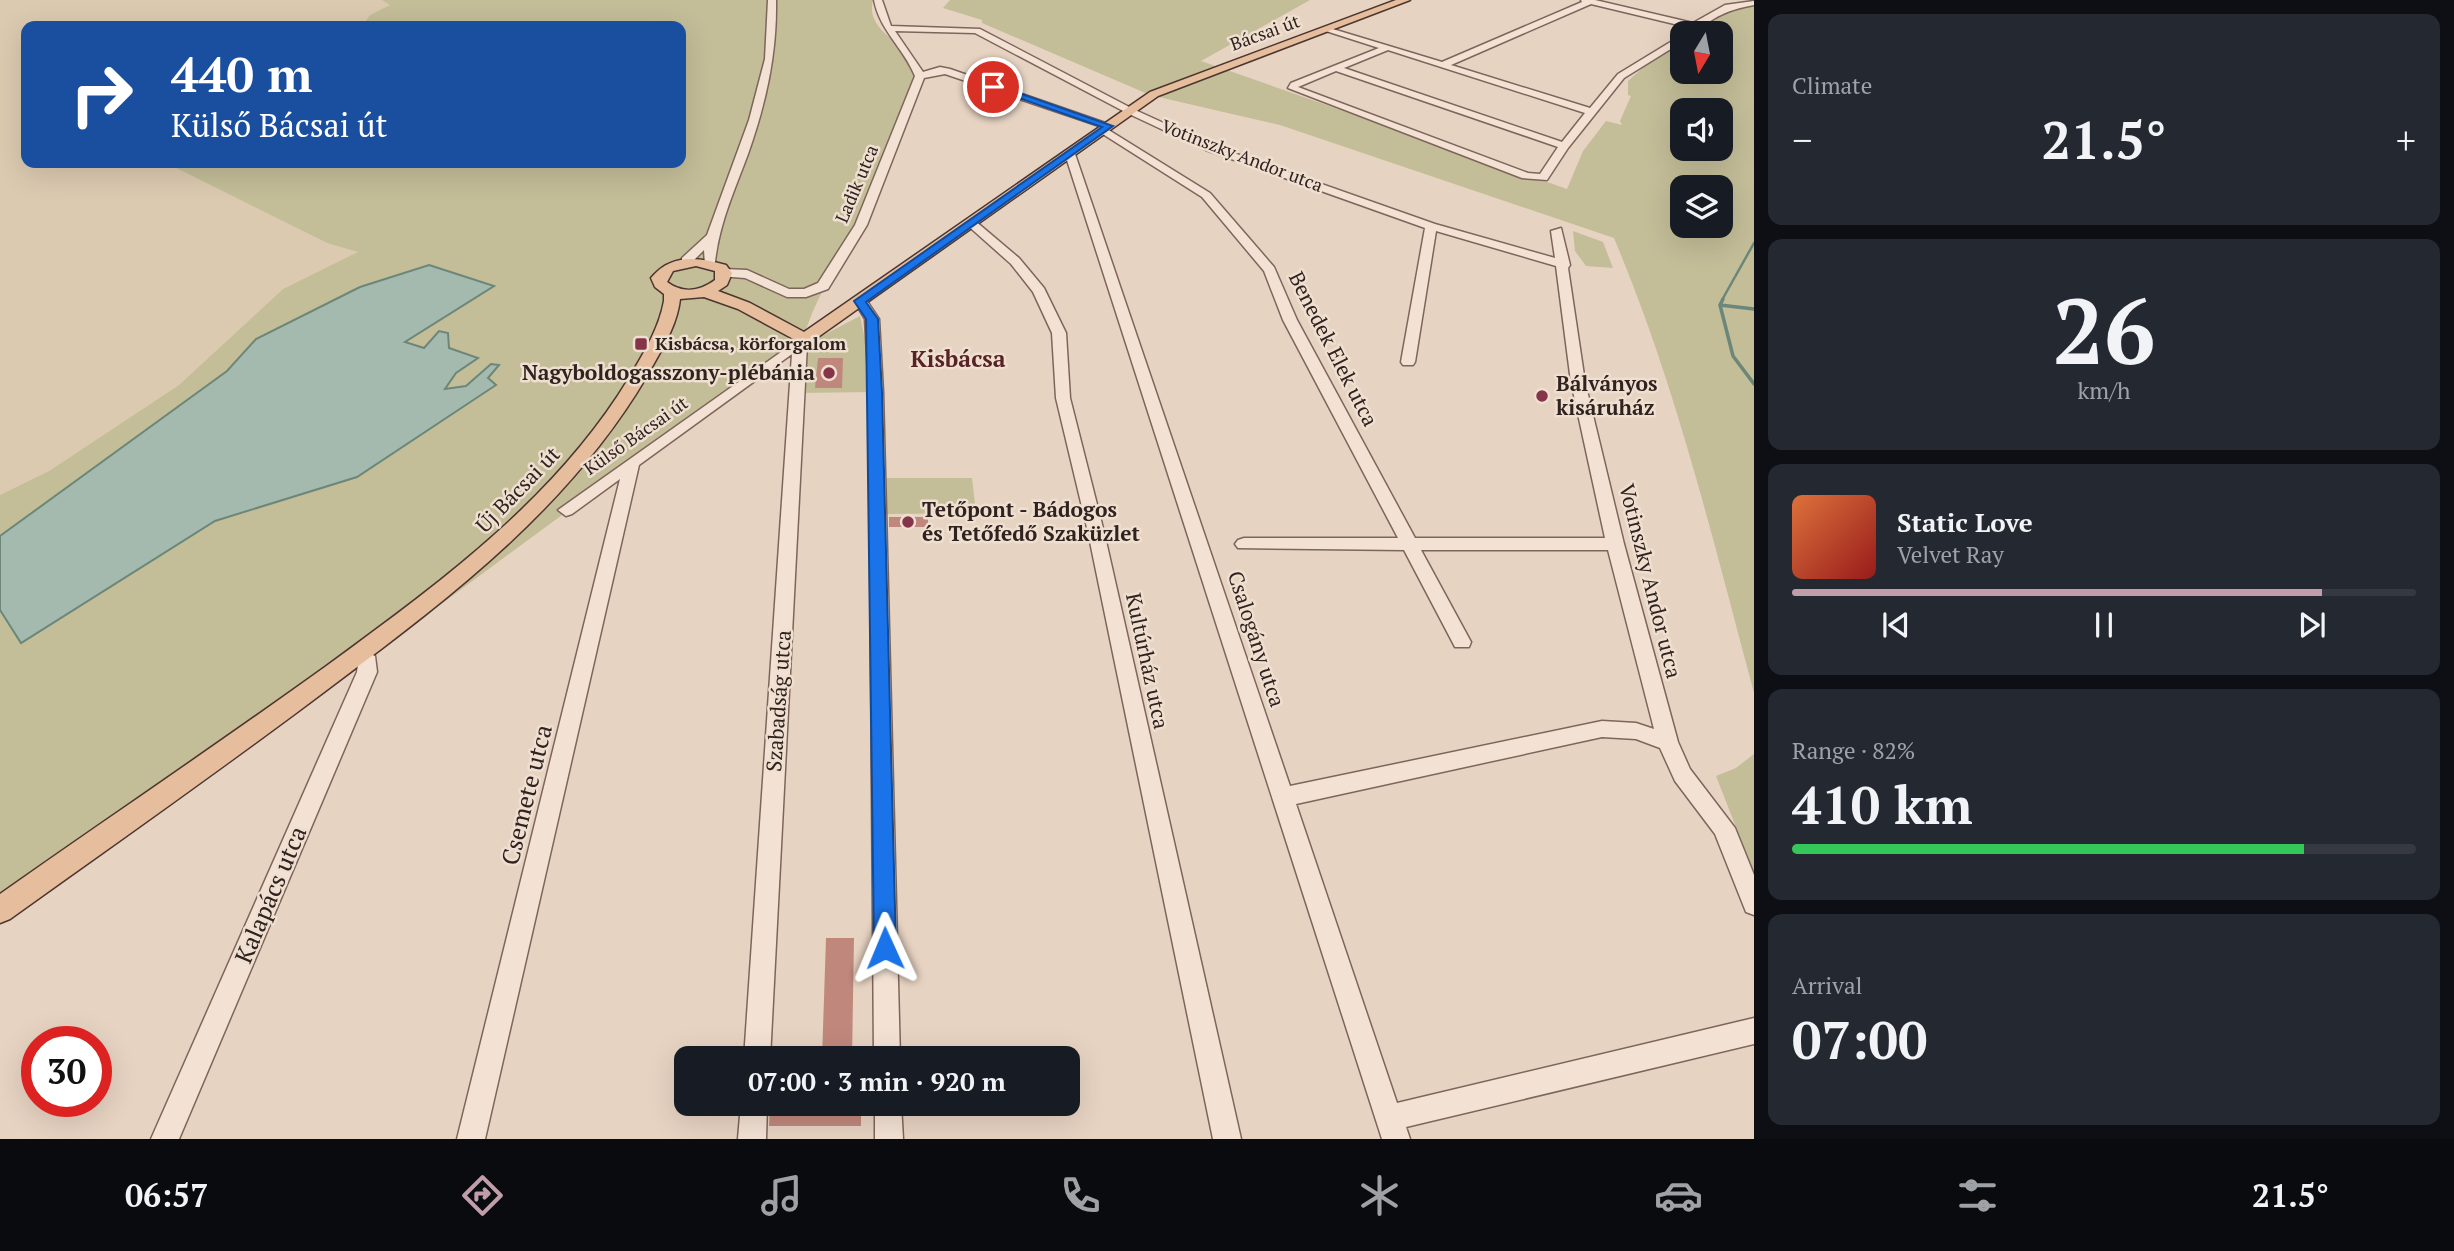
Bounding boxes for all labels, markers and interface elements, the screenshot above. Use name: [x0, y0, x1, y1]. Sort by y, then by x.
street label: Bácsai út: [1227, 8, 1303, 56]
north arrow: [1670, 21, 1732, 84]
map controls: [1670, 21, 1733, 238]
text: 440 m: [171, 41, 313, 106]
icon: right: [56, 49, 147, 140]
pin: [963, 57, 1023, 117]
icon: arrive: [974, 68, 1012, 106]
text: Climate: [1792, 70, 1872, 101]
button: sound: [1670, 98, 1733, 161]
text: Külső Bácsai út: [171, 104, 387, 146]
text: 21.5°: [2041, 105, 2167, 174]
street label: Votinszky Andor utca: [1158, 113, 1326, 197]
text: −: [1792, 115, 1812, 165]
text: +: [2396, 115, 2416, 165]
street label: Ladik utca: [829, 141, 883, 226]
button: layers: [1670, 175, 1733, 238]
street label: Benedek Elek utca: [1283, 266, 1385, 431]
text: 26: [2053, 269, 2155, 390]
place label: Kisbácsa, körforgalom: [655, 331, 847, 355]
marker: Kisbácsa, körforgalom: [633, 336, 649, 352]
district label: Kisbácsa: [910, 343, 1006, 374]
place label: Nagyboldogasszony-plébánia: [522, 358, 815, 386]
marker: Nagyboldogasszony-plébánia: [821, 365, 837, 381]
place label: Bálványos kisáruház: [1556, 369, 1658, 421]
text: km/h: [2077, 375, 2131, 406]
marker: Bálványos kisáruház: [1534, 388, 1550, 404]
street label: Külső Bácsai út: [579, 390, 692, 480]
street label: Új Bácsai út: [469, 440, 566, 538]
street label: Votinszky Andor utca: [1613, 481, 1689, 681]
place label: Tetőpont - Bádogos és Tetőfedő Szaküzlet: [922, 495, 1141, 547]
text: Static Love: [1897, 505, 2033, 539]
marker: Tetőpont - Bádogos és Tetőfedő Szaküzlet: [900, 514, 916, 530]
text: Velvet Ray: [1897, 539, 2004, 570]
street label: Csalogány utca: [1222, 567, 1292, 711]
street label: Kultúrház utca: [1120, 590, 1176, 732]
icon: previous: [1877, 606, 1915, 644]
icon: pause: [2085, 606, 2123, 644]
icon: next: [2293, 606, 2331, 644]
street label: Szabadság utca: [759, 629, 797, 773]
street label: Csemete utca: [493, 721, 559, 868]
text: Range · 82%: [1792, 735, 1915, 766]
text: 410 km: [1792, 770, 1973, 839]
street label: Kalapács utca: [227, 821, 313, 968]
position arrow: [848, 911, 922, 985]
text: Arrival: [1792, 970, 1863, 1001]
text: 07:00: [1792, 1005, 1927, 1074]
speed limit sign: 30: [21, 1026, 112, 1117]
text: 07:00 · 3 min · 920 m: [748, 1064, 1006, 1098]
icon: directions: [458, 1171, 507, 1220]
icon: music: [757, 1171, 806, 1220]
icon: phone: [1056, 1171, 1105, 1220]
icon: climate: [1355, 1171, 1404, 1220]
icon: car: [1654, 1171, 1703, 1220]
icon: filters: [1953, 1171, 2002, 1220]
text: 06:57: [125, 1174, 208, 1216]
text: 21.5°: [2252, 1174, 2329, 1216]

